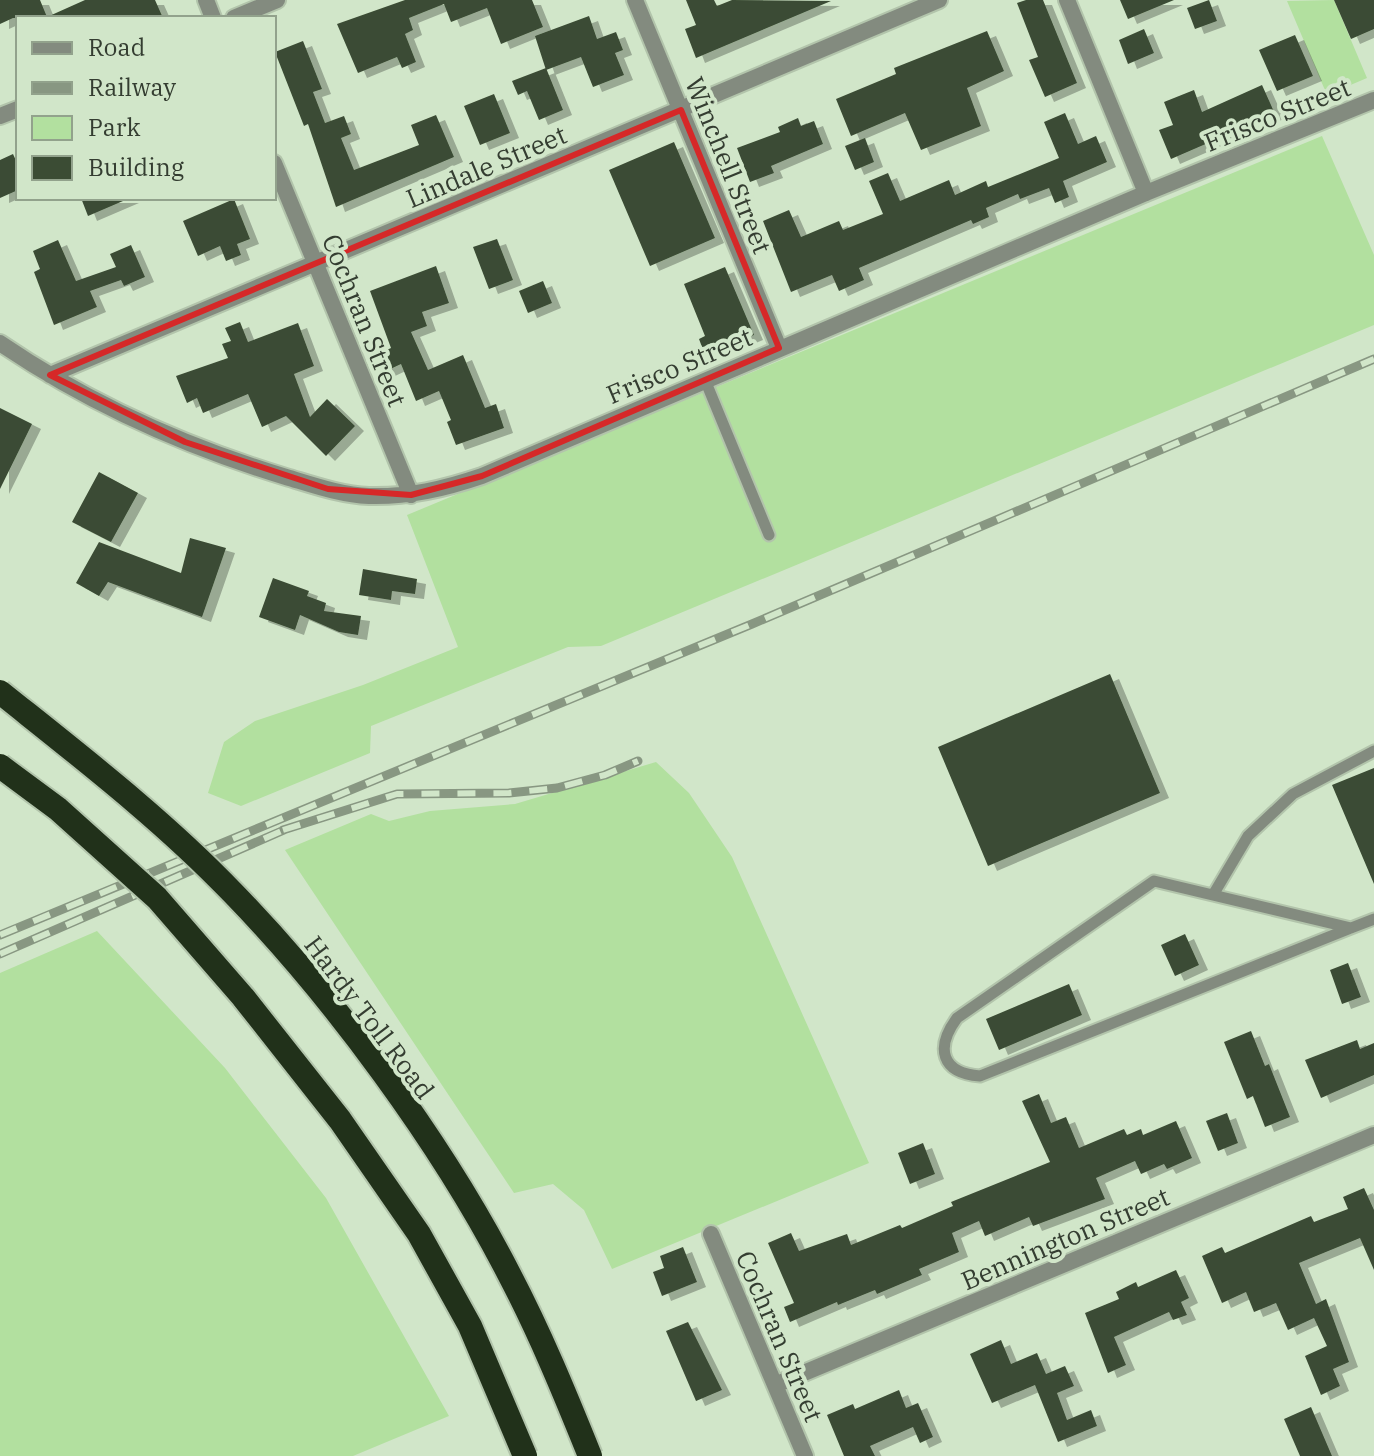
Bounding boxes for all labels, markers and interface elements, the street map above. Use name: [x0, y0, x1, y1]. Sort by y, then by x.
legend: [16, 16, 276, 200]
text: Road: [88, 31, 145, 63]
street label: Frisco Street: [1199, 69, 1355, 159]
text: Railway: [88, 71, 176, 103]
street label: Winchell Street: [678, 72, 780, 258]
text: Park: [88, 111, 140, 143]
street label: Lindale Street: [401, 117, 571, 215]
text: Building: [88, 151, 184, 183]
street label: Cochran Street: [315, 229, 415, 411]
street label: Frisco Street: [601, 319, 757, 411]
street label: Hardy Toll Road: [297, 929, 443, 1105]
street label: Bennington Street: [956, 1179, 1174, 1297]
street label: Cochran Street: [729, 1245, 831, 1427]

